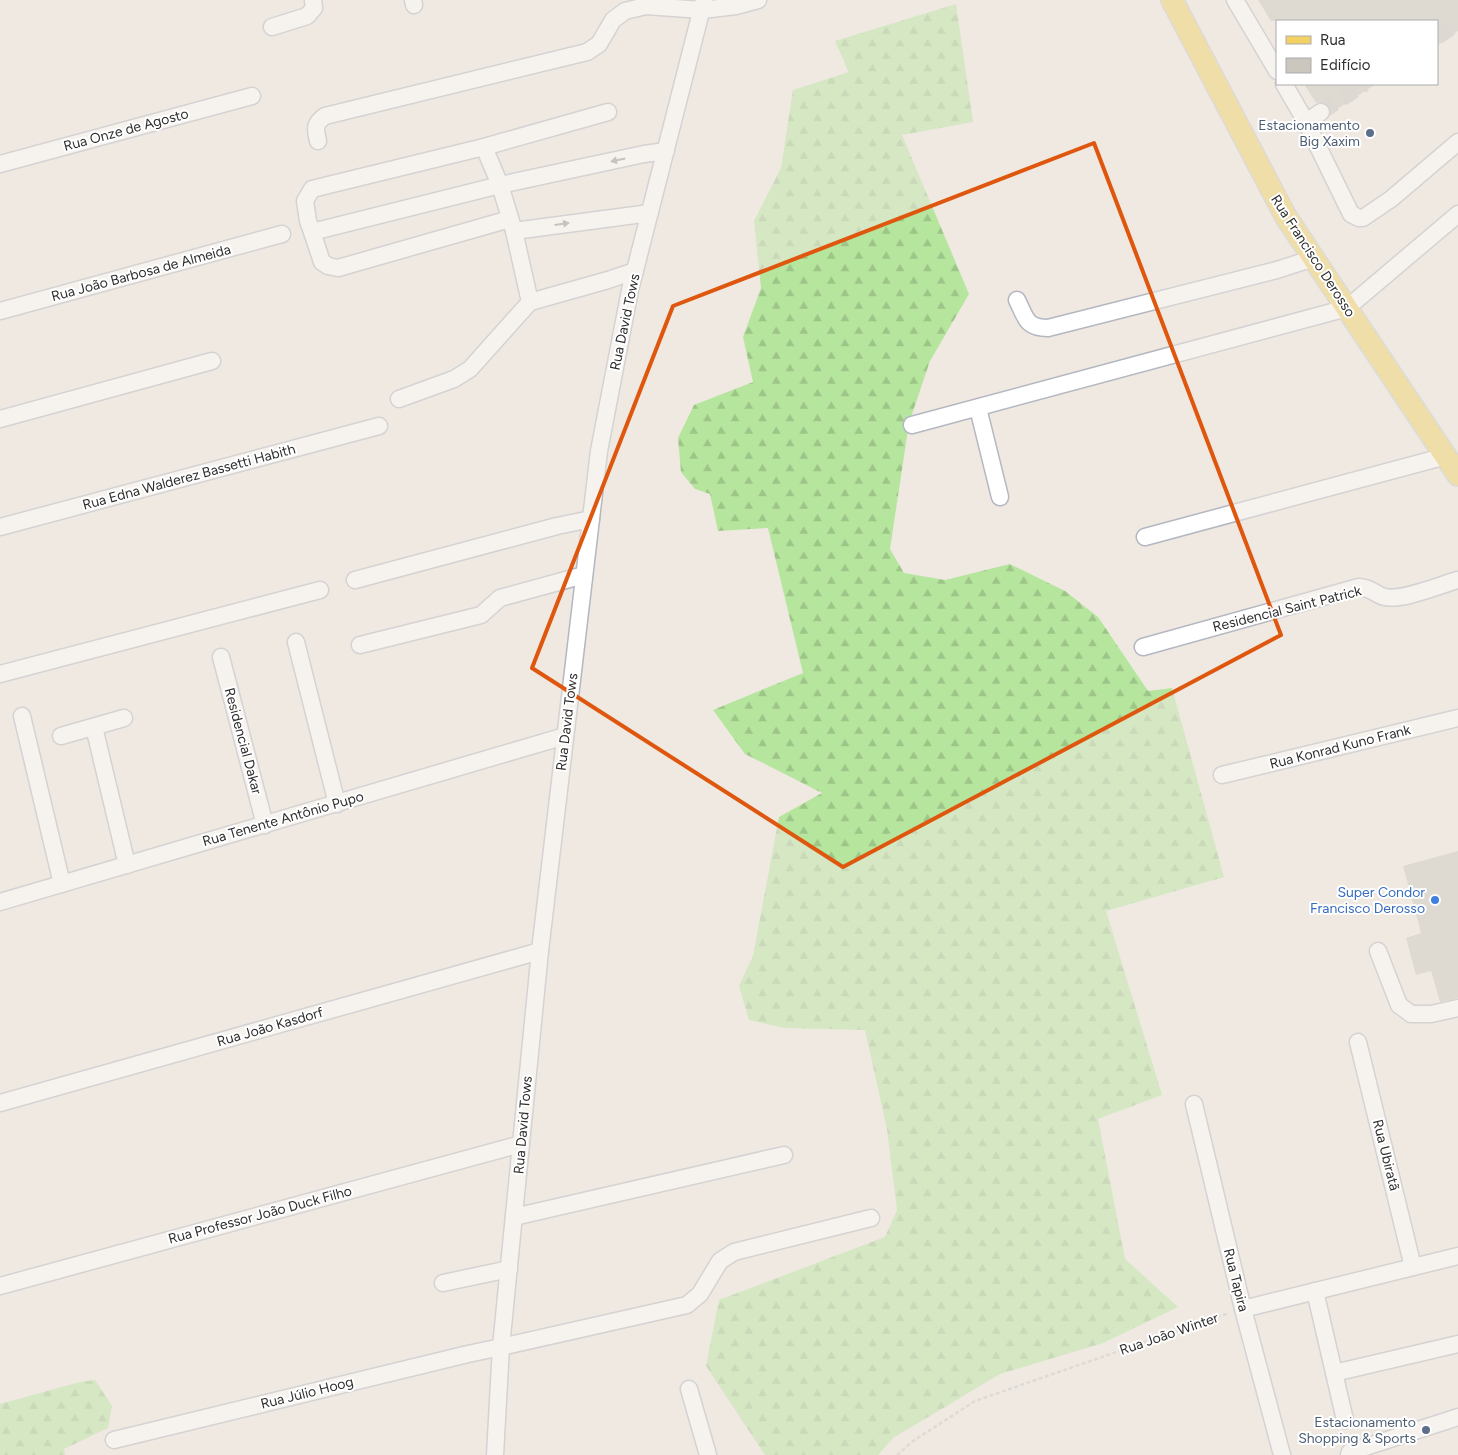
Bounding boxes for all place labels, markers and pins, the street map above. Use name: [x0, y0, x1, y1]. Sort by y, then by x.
place label: Estacionamento Big Xaxim: [1258, 117, 1360, 150]
marker: Estacionamento Big Xaxim: [1364, 127, 1376, 139]
place label: Super Condor Francisco Derosso: [1310, 884, 1425, 917]
marker: Super Condor Francisco Derosso: [1429, 894, 1441, 906]
place label: Estacionamento Shopping & Sports: [1298, 1414, 1416, 1447]
marker: Estacionamento Shopping & Sports: [1420, 1424, 1432, 1436]

